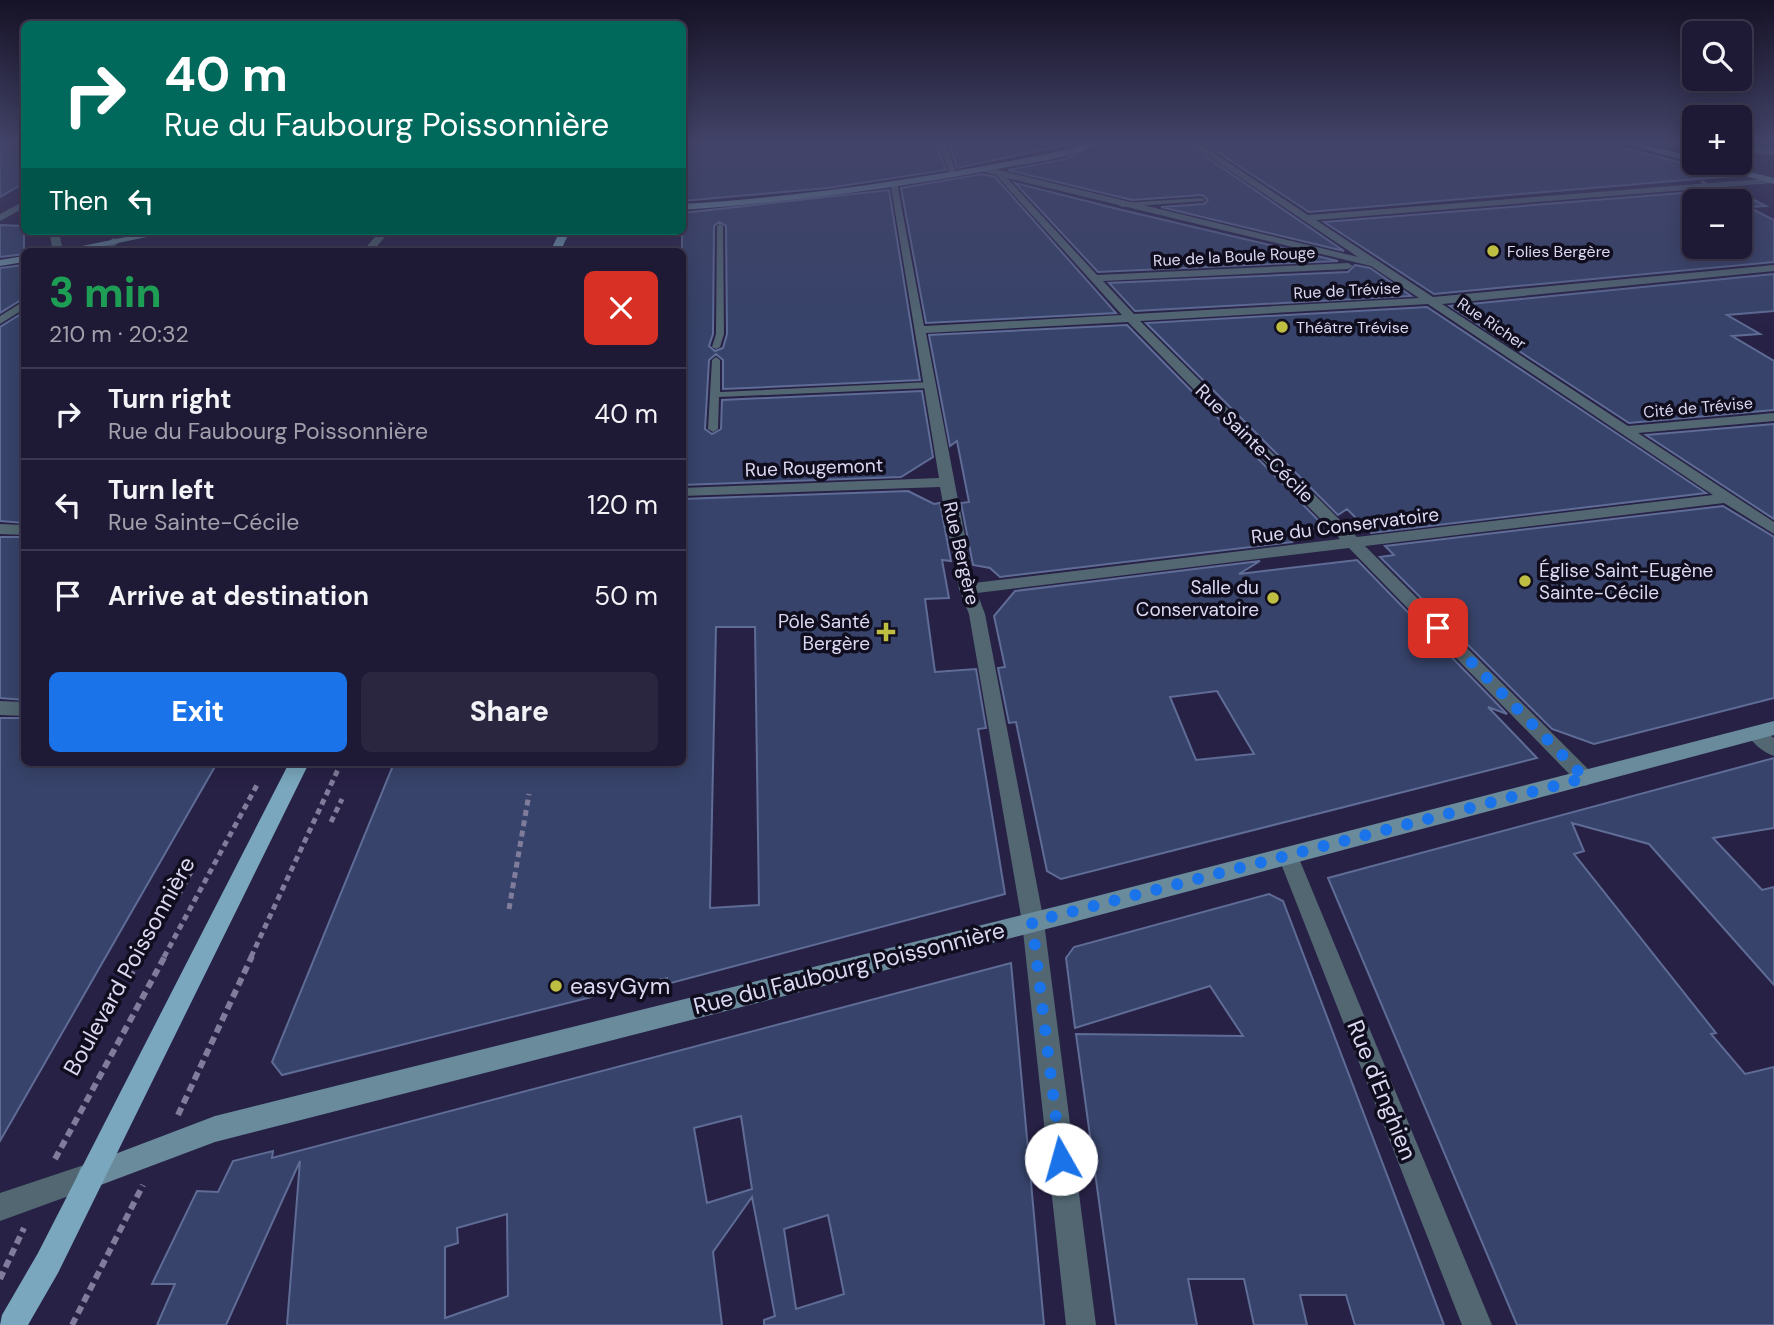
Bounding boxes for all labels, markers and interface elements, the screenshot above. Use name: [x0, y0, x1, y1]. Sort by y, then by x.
map controls: [1682, 21, 1752, 259]
button: search: [1682, 21, 1752, 91]
text: 40 m: [164, 42, 288, 106]
icon: right: [49, 49, 140, 140]
text: Rue du Faubourg Poissonnière: [164, 104, 609, 146]
button: +: [1682, 105, 1752, 175]
icon: left: [122, 182, 160, 220]
text: Then: [49, 184, 108, 218]
button: −: [1682, 189, 1752, 259]
place label: Folies Bergère: [1507, 241, 1610, 262]
street label: Rue de la Boule Rouge: [1152, 242, 1316, 271]
marker: Folies Bergère: [1485, 243, 1501, 259]
text: 3 min: [49, 265, 162, 320]
button: close: [584, 271, 658, 345]
street label: Rue de Trévise: [1293, 277, 1401, 304]
street label: Rue Richer: [1453, 293, 1530, 354]
place label: Théâtre Trévise: [1296, 317, 1409, 338]
text: 210 m · 20:32: [49, 319, 189, 349]
marker: Théâtre Trévise: [1274, 319, 1290, 335]
street label: Rue Sainte-Cécile: [1190, 379, 1319, 508]
text: Turn right: [108, 382, 232, 416]
street label: Cité de Trévise: [1642, 392, 1754, 423]
icon: right: [49, 395, 87, 433]
text: 40 m: [594, 397, 658, 431]
text: Rue du Faubourg Poissonnière: [108, 416, 428, 446]
street label: Rue Rougemont: [744, 453, 884, 482]
text: Turn left: [108, 473, 215, 507]
icon: left: [49, 486, 87, 524]
text: 120 m: [587, 488, 658, 522]
street label: Rue Bergère: [937, 499, 986, 607]
street label: Rue du Conservatoire: [1250, 502, 1440, 549]
text: Rue Sainte-Cécile: [108, 507, 299, 537]
place label: Église Saint-Eugène Sainte-Cécile: [1539, 558, 1713, 605]
marker: Église Saint-Eugène Sainte-Cécile: [1517, 573, 1533, 589]
place label: Salle du Conservatoire: [1136, 575, 1259, 622]
icon: arrive: [49, 577, 87, 615]
text: Arrive at destination: [108, 579, 369, 613]
text: 50 m: [594, 579, 658, 613]
marker: Salle du Conservatoire: [1265, 590, 1281, 606]
pin: [1408, 598, 1468, 658]
place label: Pôle Santé Bergère: [778, 609, 870, 656]
icon: arrive: [1419, 609, 1457, 647]
marker: Pôle Santé Bergère: [876, 622, 896, 642]
button: Exit: [49, 672, 347, 752]
button: Share: [361, 672, 658, 752]
street label: Boulevard Poissonnière: [56, 851, 202, 1081]
street label: Rue du Faubourg Poissonnière: [690, 915, 1008, 1021]
place label: easyGym: [570, 971, 670, 1001]
marker: easyGym: [548, 978, 564, 994]
street label: Rue d'Enghien: [1340, 1016, 1424, 1164]
position arrow: [1024, 1122, 1098, 1196]

